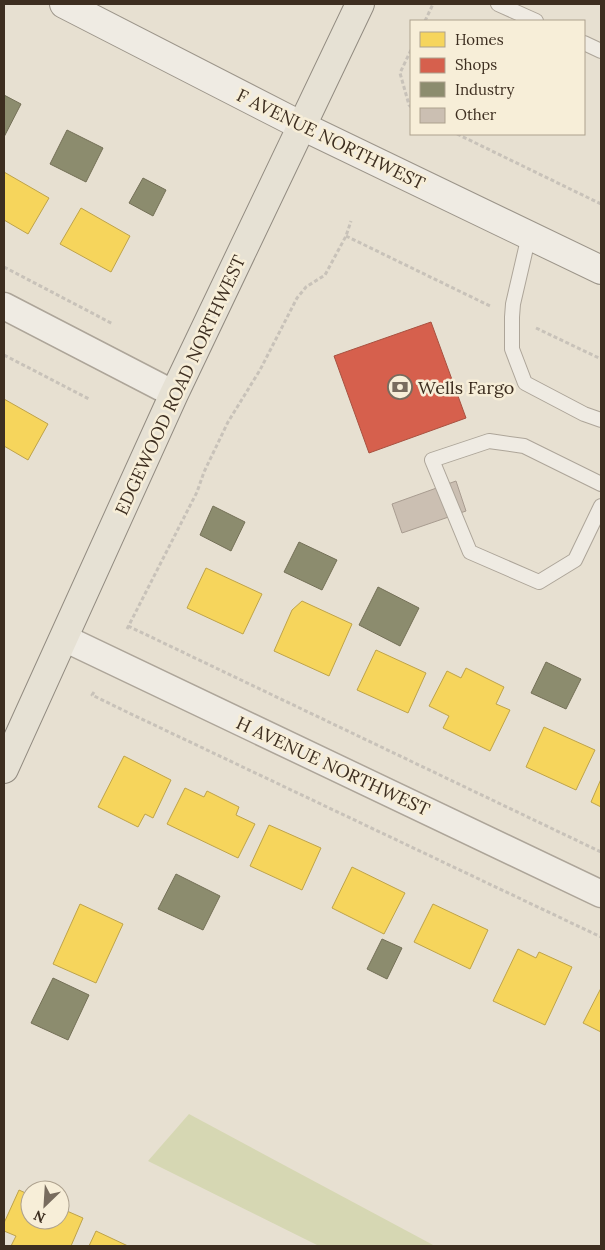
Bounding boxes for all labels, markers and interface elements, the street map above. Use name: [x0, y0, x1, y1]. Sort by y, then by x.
legend: [410, 20, 585, 135]
text: Homes: [455, 30, 504, 49]
text: Shops: [455, 55, 497, 74]
text: Industry: [455, 80, 514, 99]
street label: F AVENUE NORTHWEST: [233, 83, 429, 195]
text: Other: [455, 105, 497, 124]
street label: EDGEWOOD ROAD NORTHWEST: [110, 251, 251, 519]
bank icon: Wells Fargo: [387, 374, 413, 400]
place label: Wells Fargo: [418, 376, 514, 399]
street label: H AVENUE NORTHWEST: [233, 711, 434, 821]
north arrow: [20, 1180, 70, 1230]
text: N: [31, 1206, 48, 1227]

